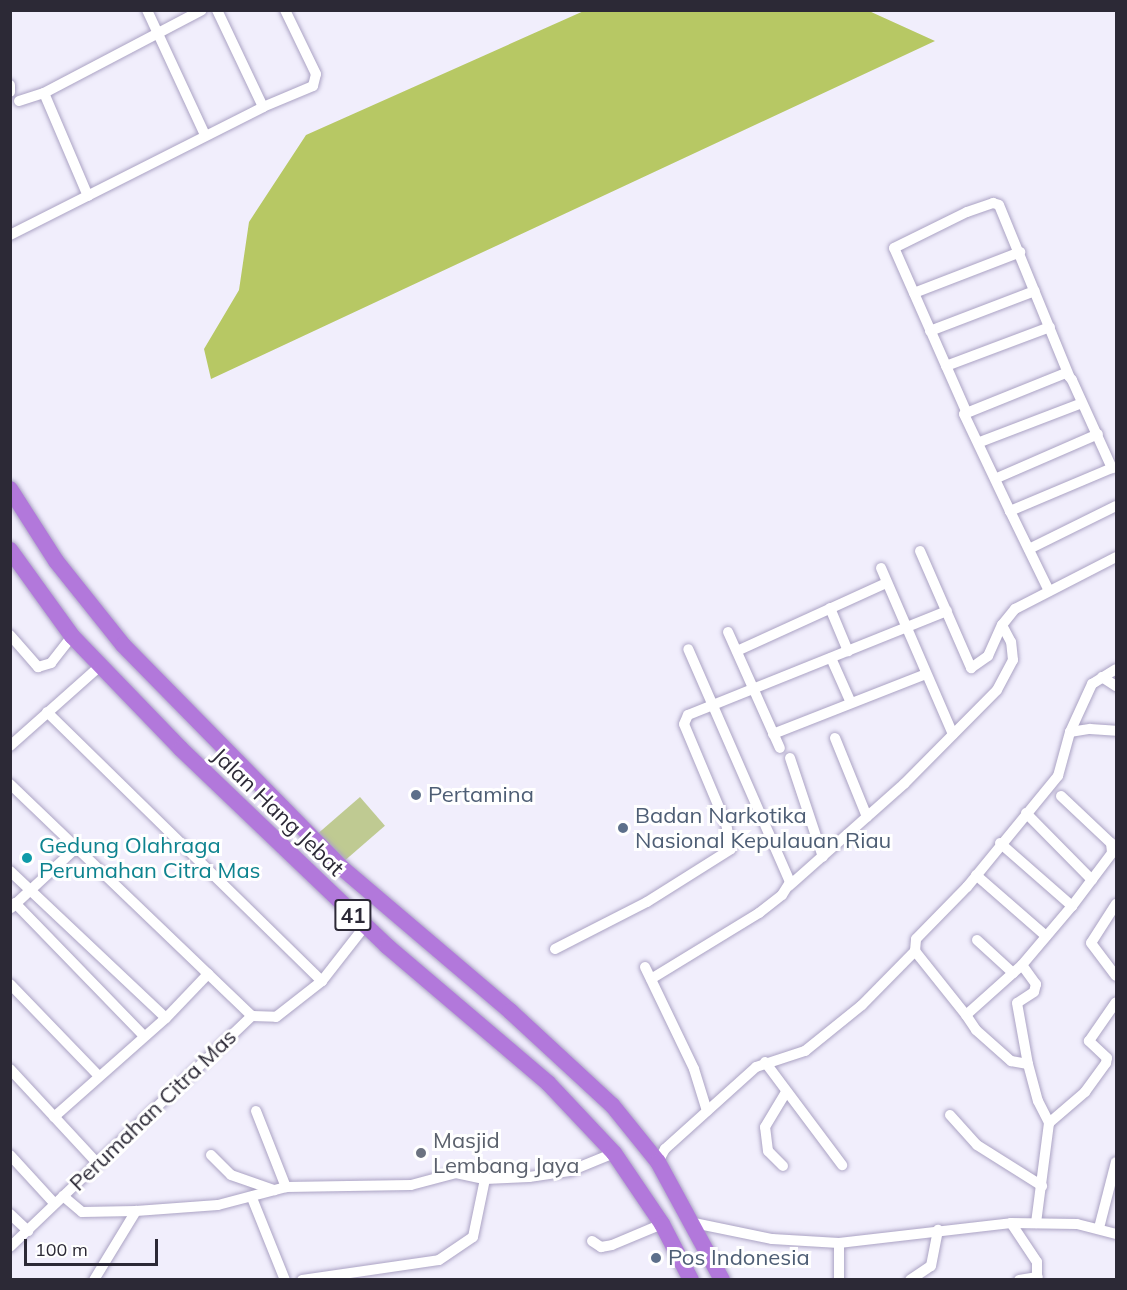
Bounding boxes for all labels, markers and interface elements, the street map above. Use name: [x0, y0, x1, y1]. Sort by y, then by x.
street label: Jalan Hang Jebat: [207, 742, 349, 882]
place label: Pertamina: [428, 782, 534, 808]
marker: Pertamina: [409, 788, 423, 802]
place label: Badan Narkotika Nasional Kepulauan Riau: [635, 802, 891, 854]
marker: Badan Narkotika Nasional Kepulauan Riau: [616, 821, 630, 835]
place label: Gedung Olahraga Perumahan Citra Mas: [39, 832, 261, 884]
marker: Gedung Olahraga Perumahan Citra Mas: [20, 851, 34, 865]
road number: 41: [334, 897, 372, 933]
street label: Perumahan Citra Mas: [64, 1024, 242, 1196]
place label: Masjid Lembang Jaya: [433, 1127, 579, 1178]
marker: Masjid Lembang Jaya: [414, 1146, 428, 1160]
scale bar: [27, 1227, 160, 1265]
text: 100 m: [35, 1238, 88, 1261]
place label: Pos Indonesia: [668, 1245, 810, 1271]
marker: Pos Indonesia: [649, 1251, 663, 1265]

